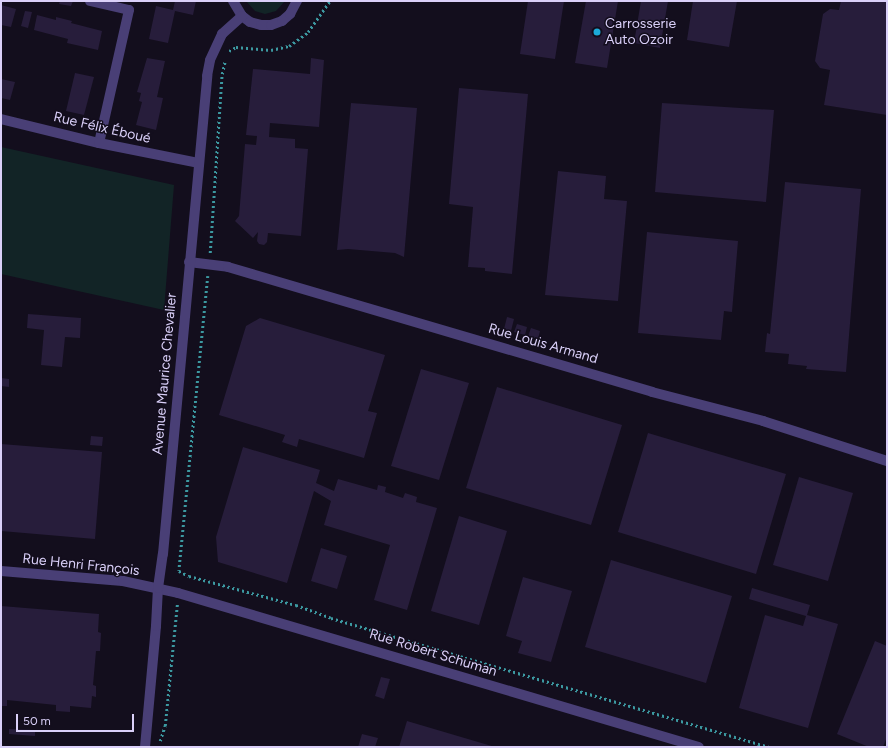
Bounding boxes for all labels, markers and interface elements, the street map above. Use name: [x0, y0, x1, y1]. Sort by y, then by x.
place label: Carrosserie Auto Ozoir: [605, 16, 676, 48]
marker: Carrosserie Auto Ozoir: [592, 27, 602, 37]
street label: Rue Félix Éboué: [52, 109, 152, 147]
street label: Avenue Maurice Chevalier: [150, 292, 180, 456]
street label: Rue Louis Armand: [486, 320, 600, 368]
street label: Rue Henri François: [22, 550, 140, 580]
street label: Rue Robert Schuman: [367, 626, 499, 680]
scale bar: [18, 706, 136, 732]
text: 50 m: [23, 714, 51, 728]

